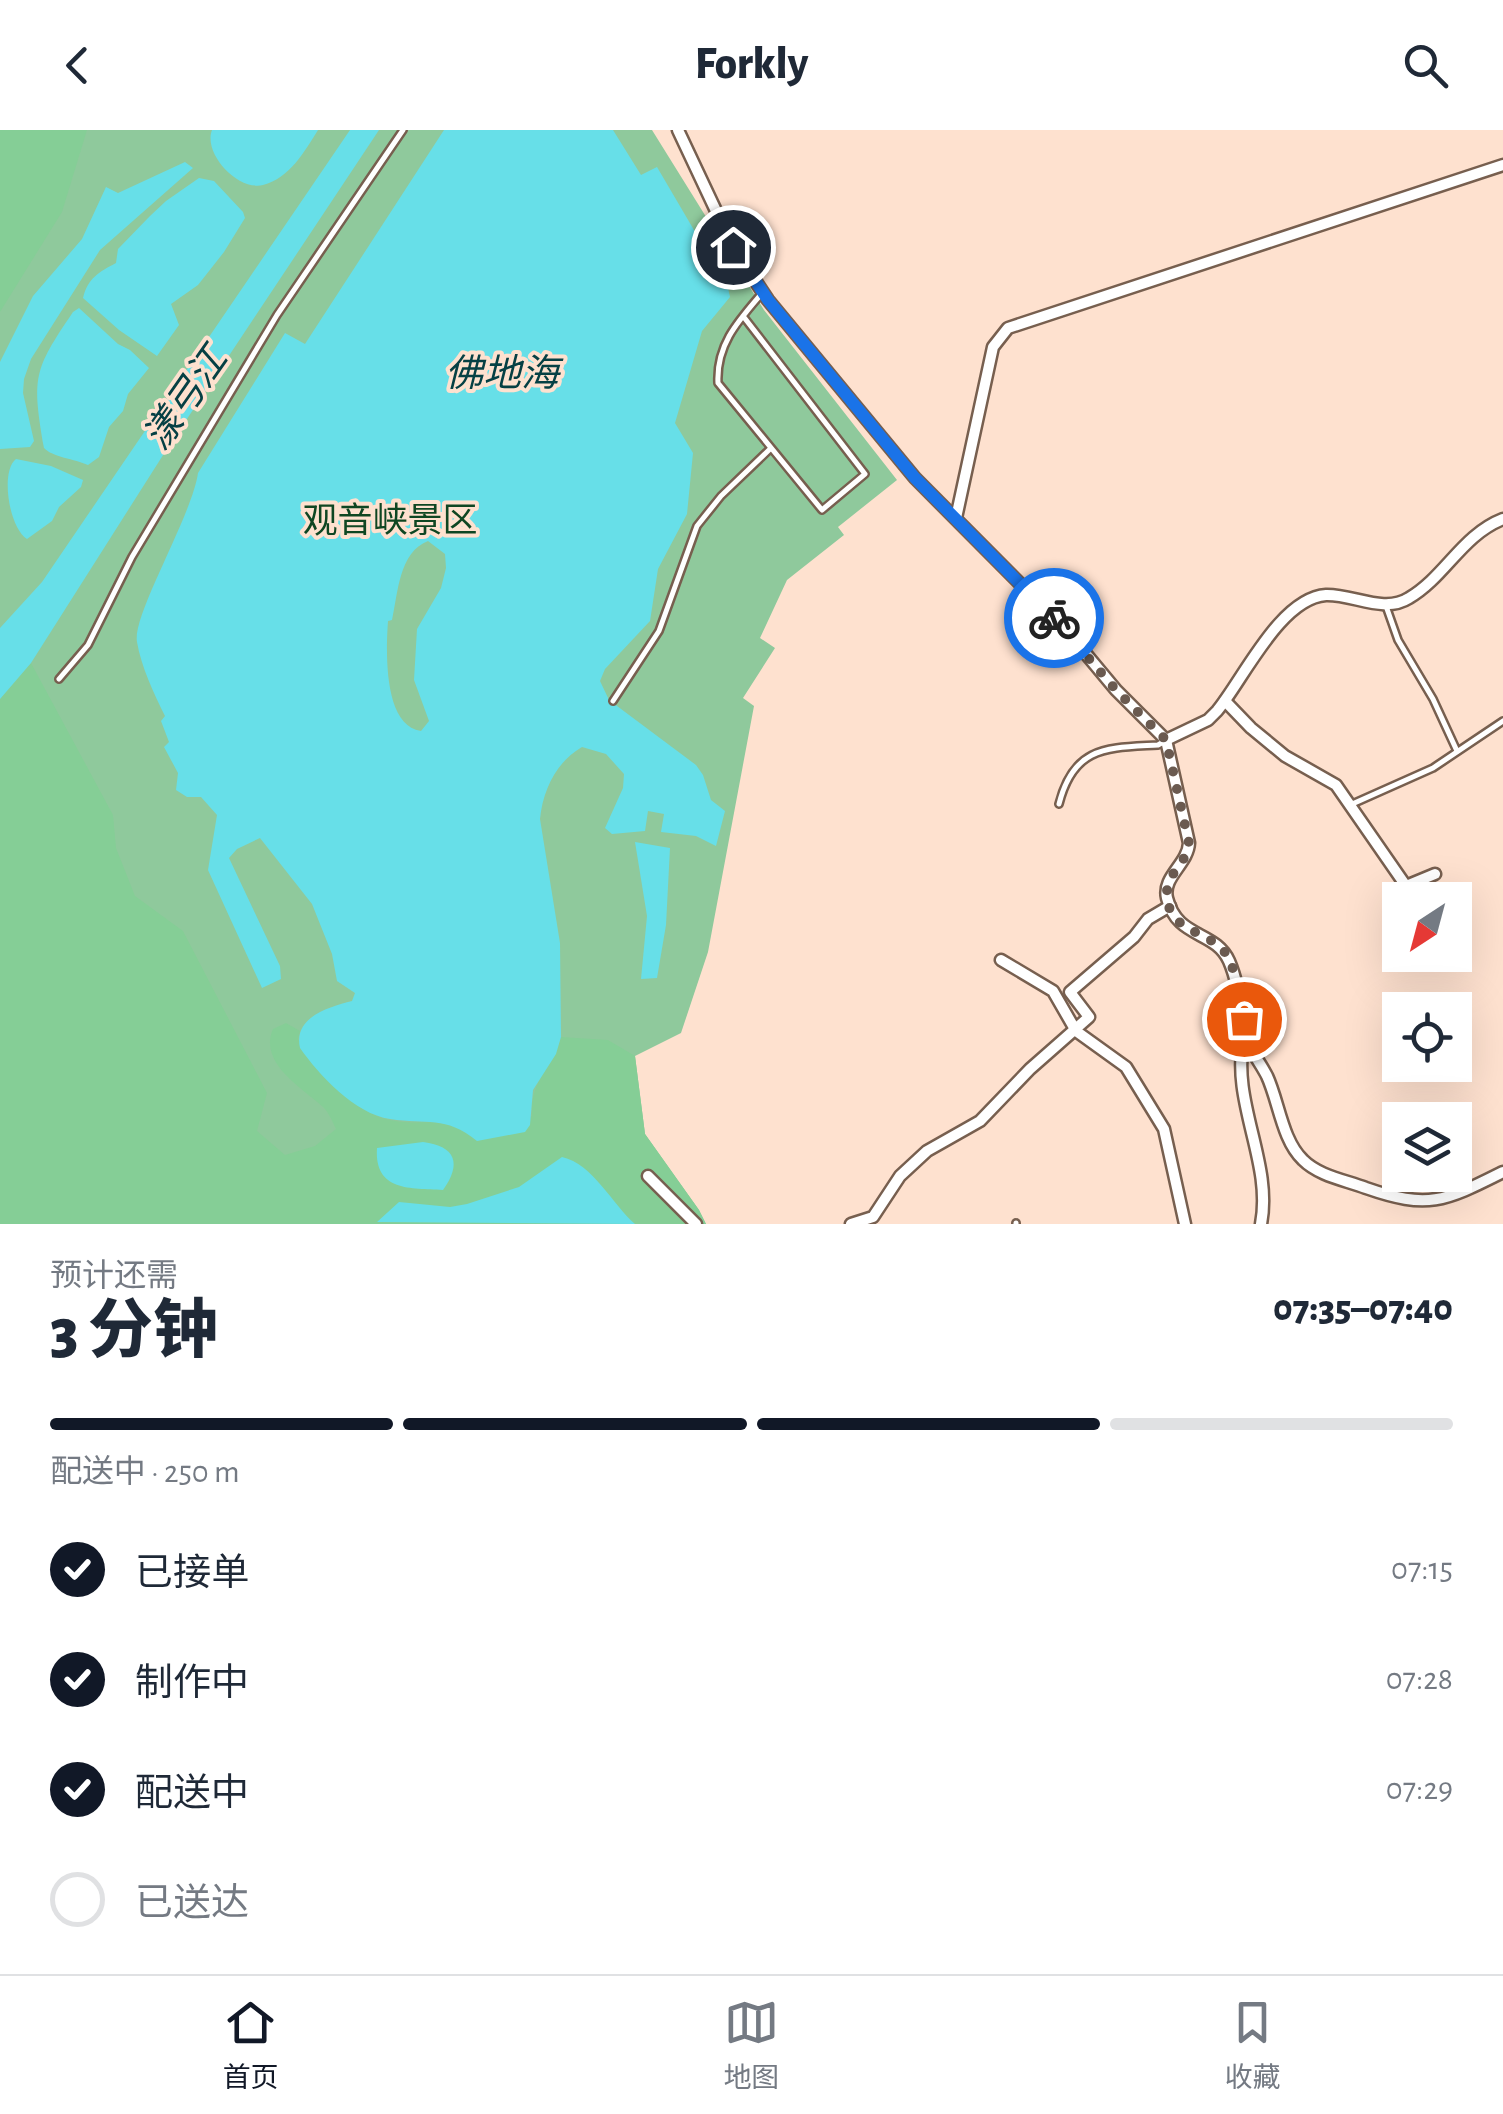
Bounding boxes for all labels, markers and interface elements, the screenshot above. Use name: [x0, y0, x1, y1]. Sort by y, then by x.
icon: back: [50, 38, 105, 93]
icon: search: [1398, 38, 1453, 93]
text: Forkly: [695, 42, 808, 87]
pin: [691, 205, 776, 290]
icon: home: [706, 220, 761, 275]
water label: 漾弓江: [136, 337, 237, 457]
water label: 佛地海: [445, 354, 564, 394]
park label: 观音峡景区: [302, 502, 478, 539]
courier: [1004, 568, 1104, 668]
icon: bike: [1027, 591, 1082, 646]
north arrow: [1382, 882, 1472, 972]
map controls: [1382, 882, 1472, 1192]
pin: [1202, 977, 1287, 1062]
icon: bag: [1217, 992, 1272, 1047]
button: locate: [1382, 992, 1472, 1082]
button: layers: [1382, 1102, 1472, 1192]
text: 预计还需: [50, 1260, 178, 1292]
text: 07:35–07:40: [1273, 1290, 1453, 1328]
text: 3 分钟: [50, 1300, 218, 1365]
text: 配送中 · 250 m: [50, 1456, 240, 1488]
icon: check: [50, 1542, 105, 1597]
text: 07:15: [1391, 1553, 1453, 1585]
text: 已接单: [135, 1555, 249, 1593]
icon: check: [50, 1652, 105, 1707]
text: 07:28: [1386, 1663, 1453, 1695]
text: 制作中: [135, 1665, 249, 1703]
icon: check: [50, 1762, 105, 1817]
text: 07:29: [1386, 1773, 1453, 1805]
text: 配送中: [135, 1775, 249, 1813]
text: 已送达: [135, 1885, 249, 1923]
tab: 首页: [222, 1995, 279, 2096]
tab: 地图: [723, 1995, 780, 2096]
tab: 收藏: [1224, 1995, 1281, 2096]

